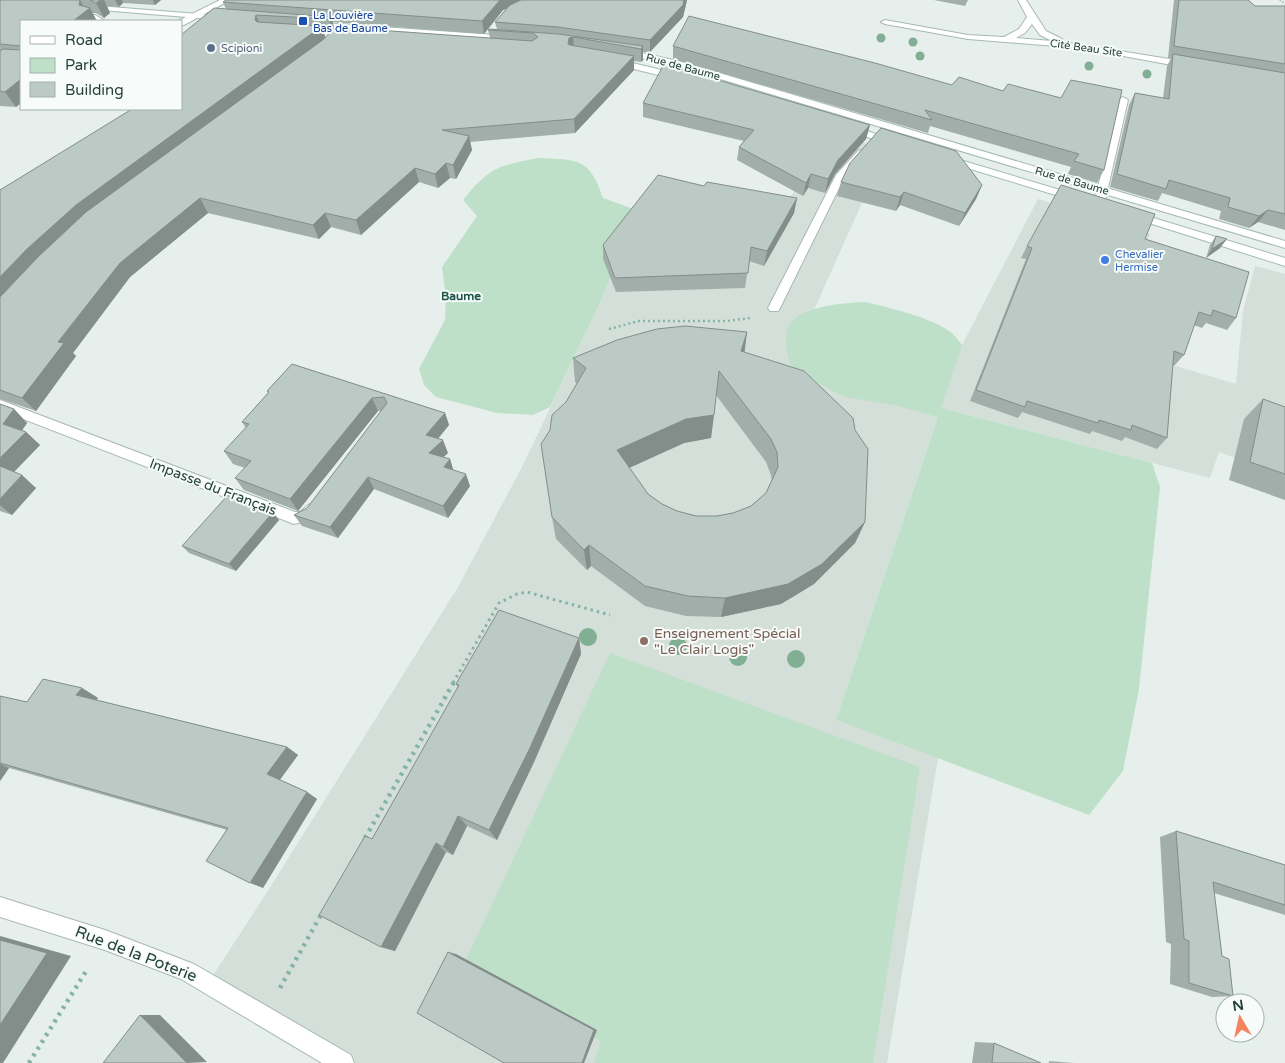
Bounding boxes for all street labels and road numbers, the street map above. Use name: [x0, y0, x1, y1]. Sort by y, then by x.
street label: Cité Beau Site: [1049, 36, 1123, 60]
street label: Rue de Baume: [644, 51, 722, 83]
street label: Rue de Baume: [1033, 164, 1111, 198]
street label: Impasse du Français: [147, 455, 279, 519]
street label: Rue de la Poterie: [72, 922, 200, 986]

